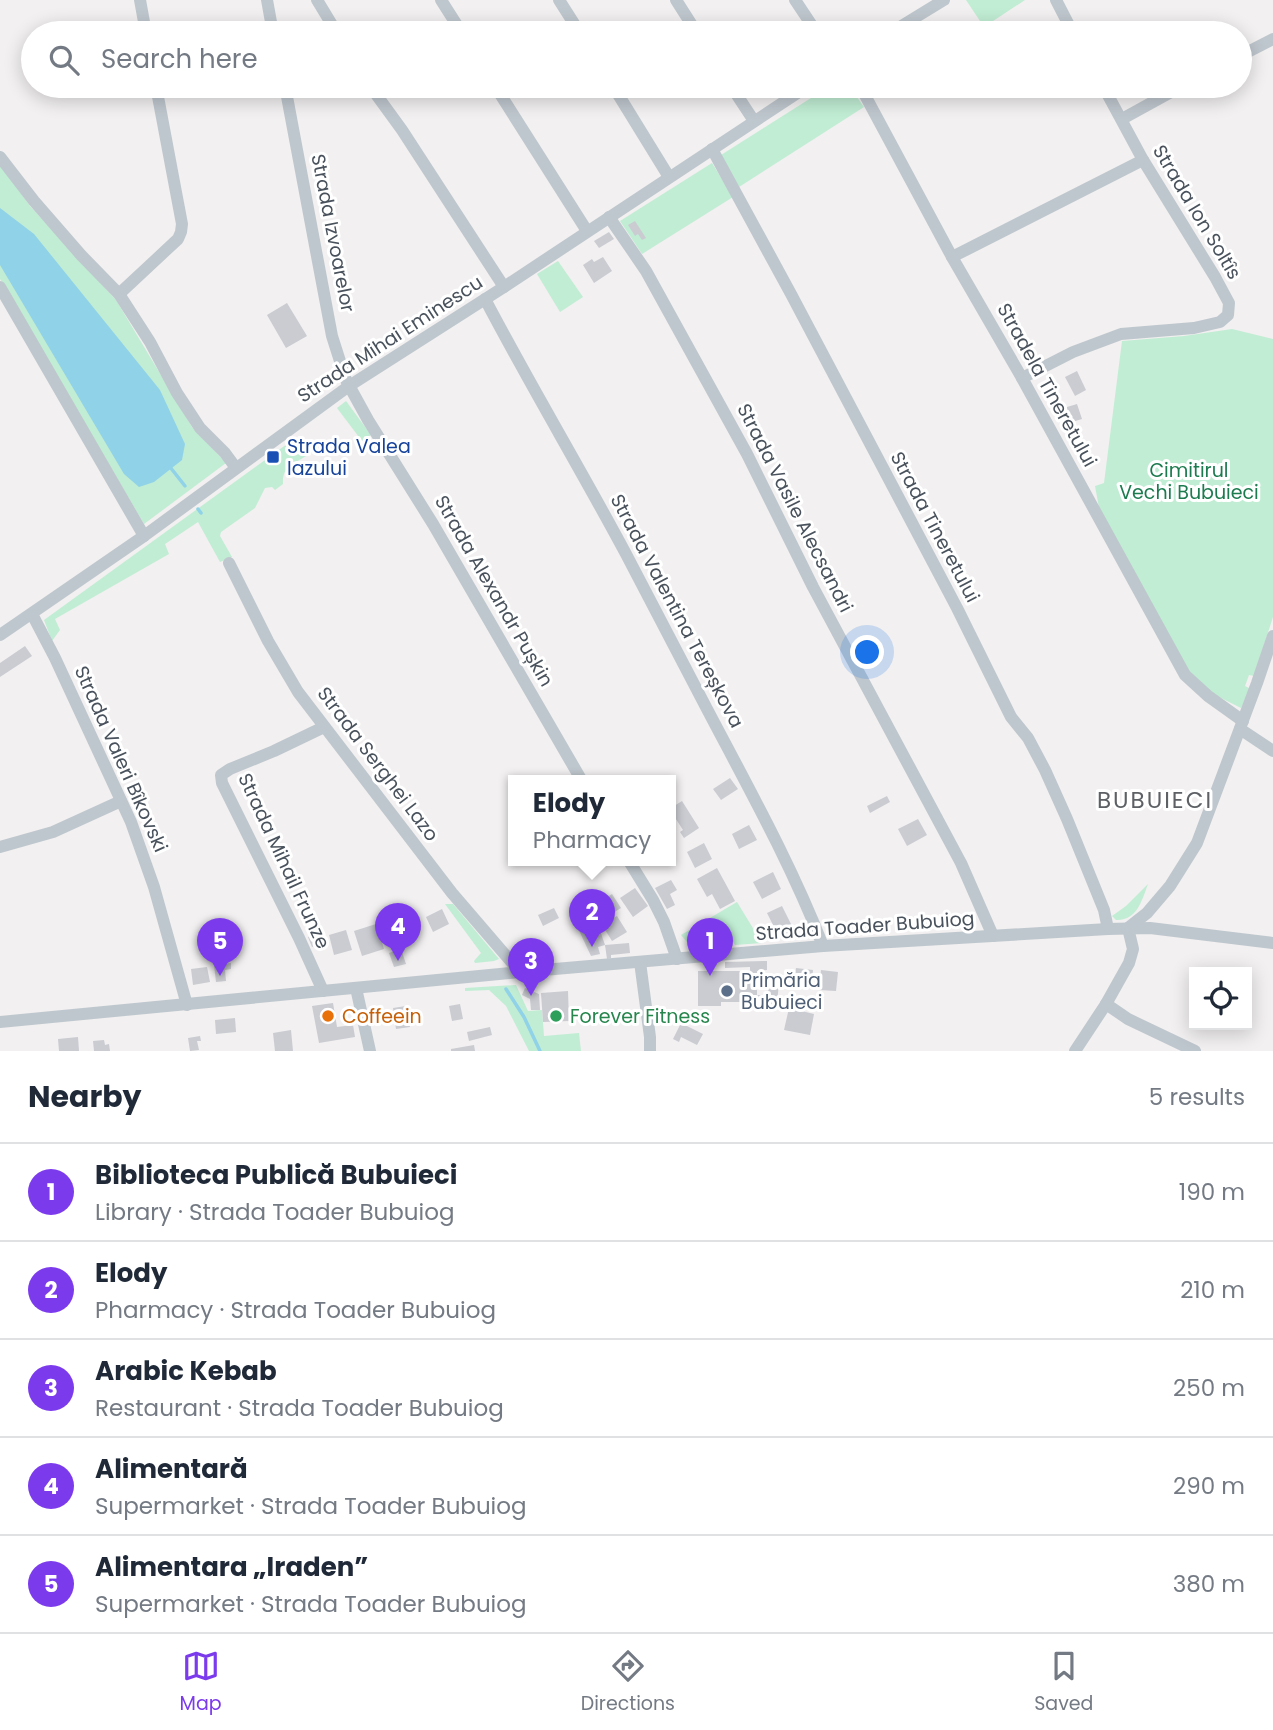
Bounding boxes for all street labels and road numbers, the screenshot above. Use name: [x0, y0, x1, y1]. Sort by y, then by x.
street label: Strada Ion Soltîs: [1146, 140, 1248, 284]
street label: Strada Izvoarelor: [304, 152, 362, 314]
street label: Strada Mihai Eminescu: [292, 269, 488, 409]
street label: Stradela Tineretului: [991, 298, 1103, 472]
street label: Strada Vasile Alecsandri: [731, 399, 859, 617]
street label: Strada Tineretului: [884, 447, 986, 607]
street label: Strada Valentina Tereșkova: [604, 489, 750, 733]
street label: Strada Alexandr Pușkin: [428, 490, 560, 692]
street label: Strada Valeri Bîkovski: [68, 662, 174, 856]
street label: Strada Serghei Lazo: [311, 681, 445, 847]
street label: Strada Mihail Frunze: [231, 769, 337, 953]
street label: Strada Toader Bubuiog: [755, 905, 975, 947]

